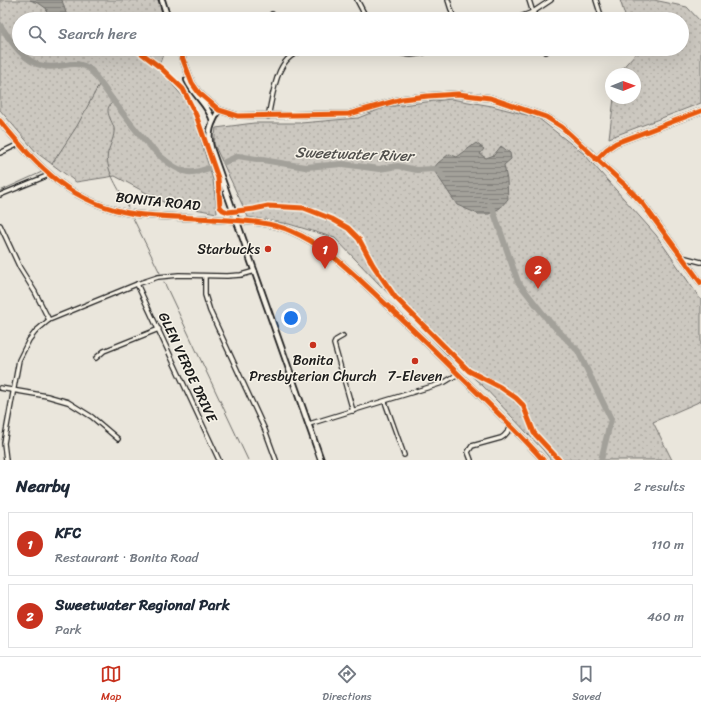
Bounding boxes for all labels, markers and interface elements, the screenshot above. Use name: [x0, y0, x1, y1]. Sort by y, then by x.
search box: [12, 12, 689, 56]
text: Search here: [58, 21, 137, 47]
icon: search: [26, 23, 48, 45]
north arrow: [605, 68, 641, 104]
water label: Sweetwater River: [295, 139, 416, 169]
street label: BONITA ROAD: [114, 185, 202, 218]
pin: 1: [312, 236, 338, 269]
place label: Starbucks: [197, 237, 260, 262]
marker: Starbucks: [263, 244, 273, 254]
pin: 2: [525, 256, 551, 289]
street label: GLEN VERDE DRIVE: [151, 308, 225, 428]
your location: [281, 308, 301, 328]
marker: Bonita Presbyterian Church: [308, 340, 318, 350]
place label: Bonita Presbyterian Church: [249, 348, 377, 389]
marker: 7-Eleven: [410, 356, 420, 366]
place label: 7-Eleven: [388, 364, 443, 389]
text: Nearby: [16, 471, 70, 501]
text: 2 results: [634, 475, 685, 498]
text: KFC: [55, 520, 81, 546]
text: 1: [27, 533, 33, 556]
text: 110 m: [651, 533, 684, 556]
text: Restaurant · Bonita Road: [55, 546, 198, 569]
text: Sweetwater Regional Park: [55, 592, 230, 618]
text: 2: [26, 605, 34, 628]
text: 460 m: [647, 605, 684, 628]
text: Park: [55, 618, 82, 641]
tab: Map: [100, 663, 122, 706]
tab: Directions: [322, 663, 372, 706]
tab: Saved: [572, 663, 601, 706]

